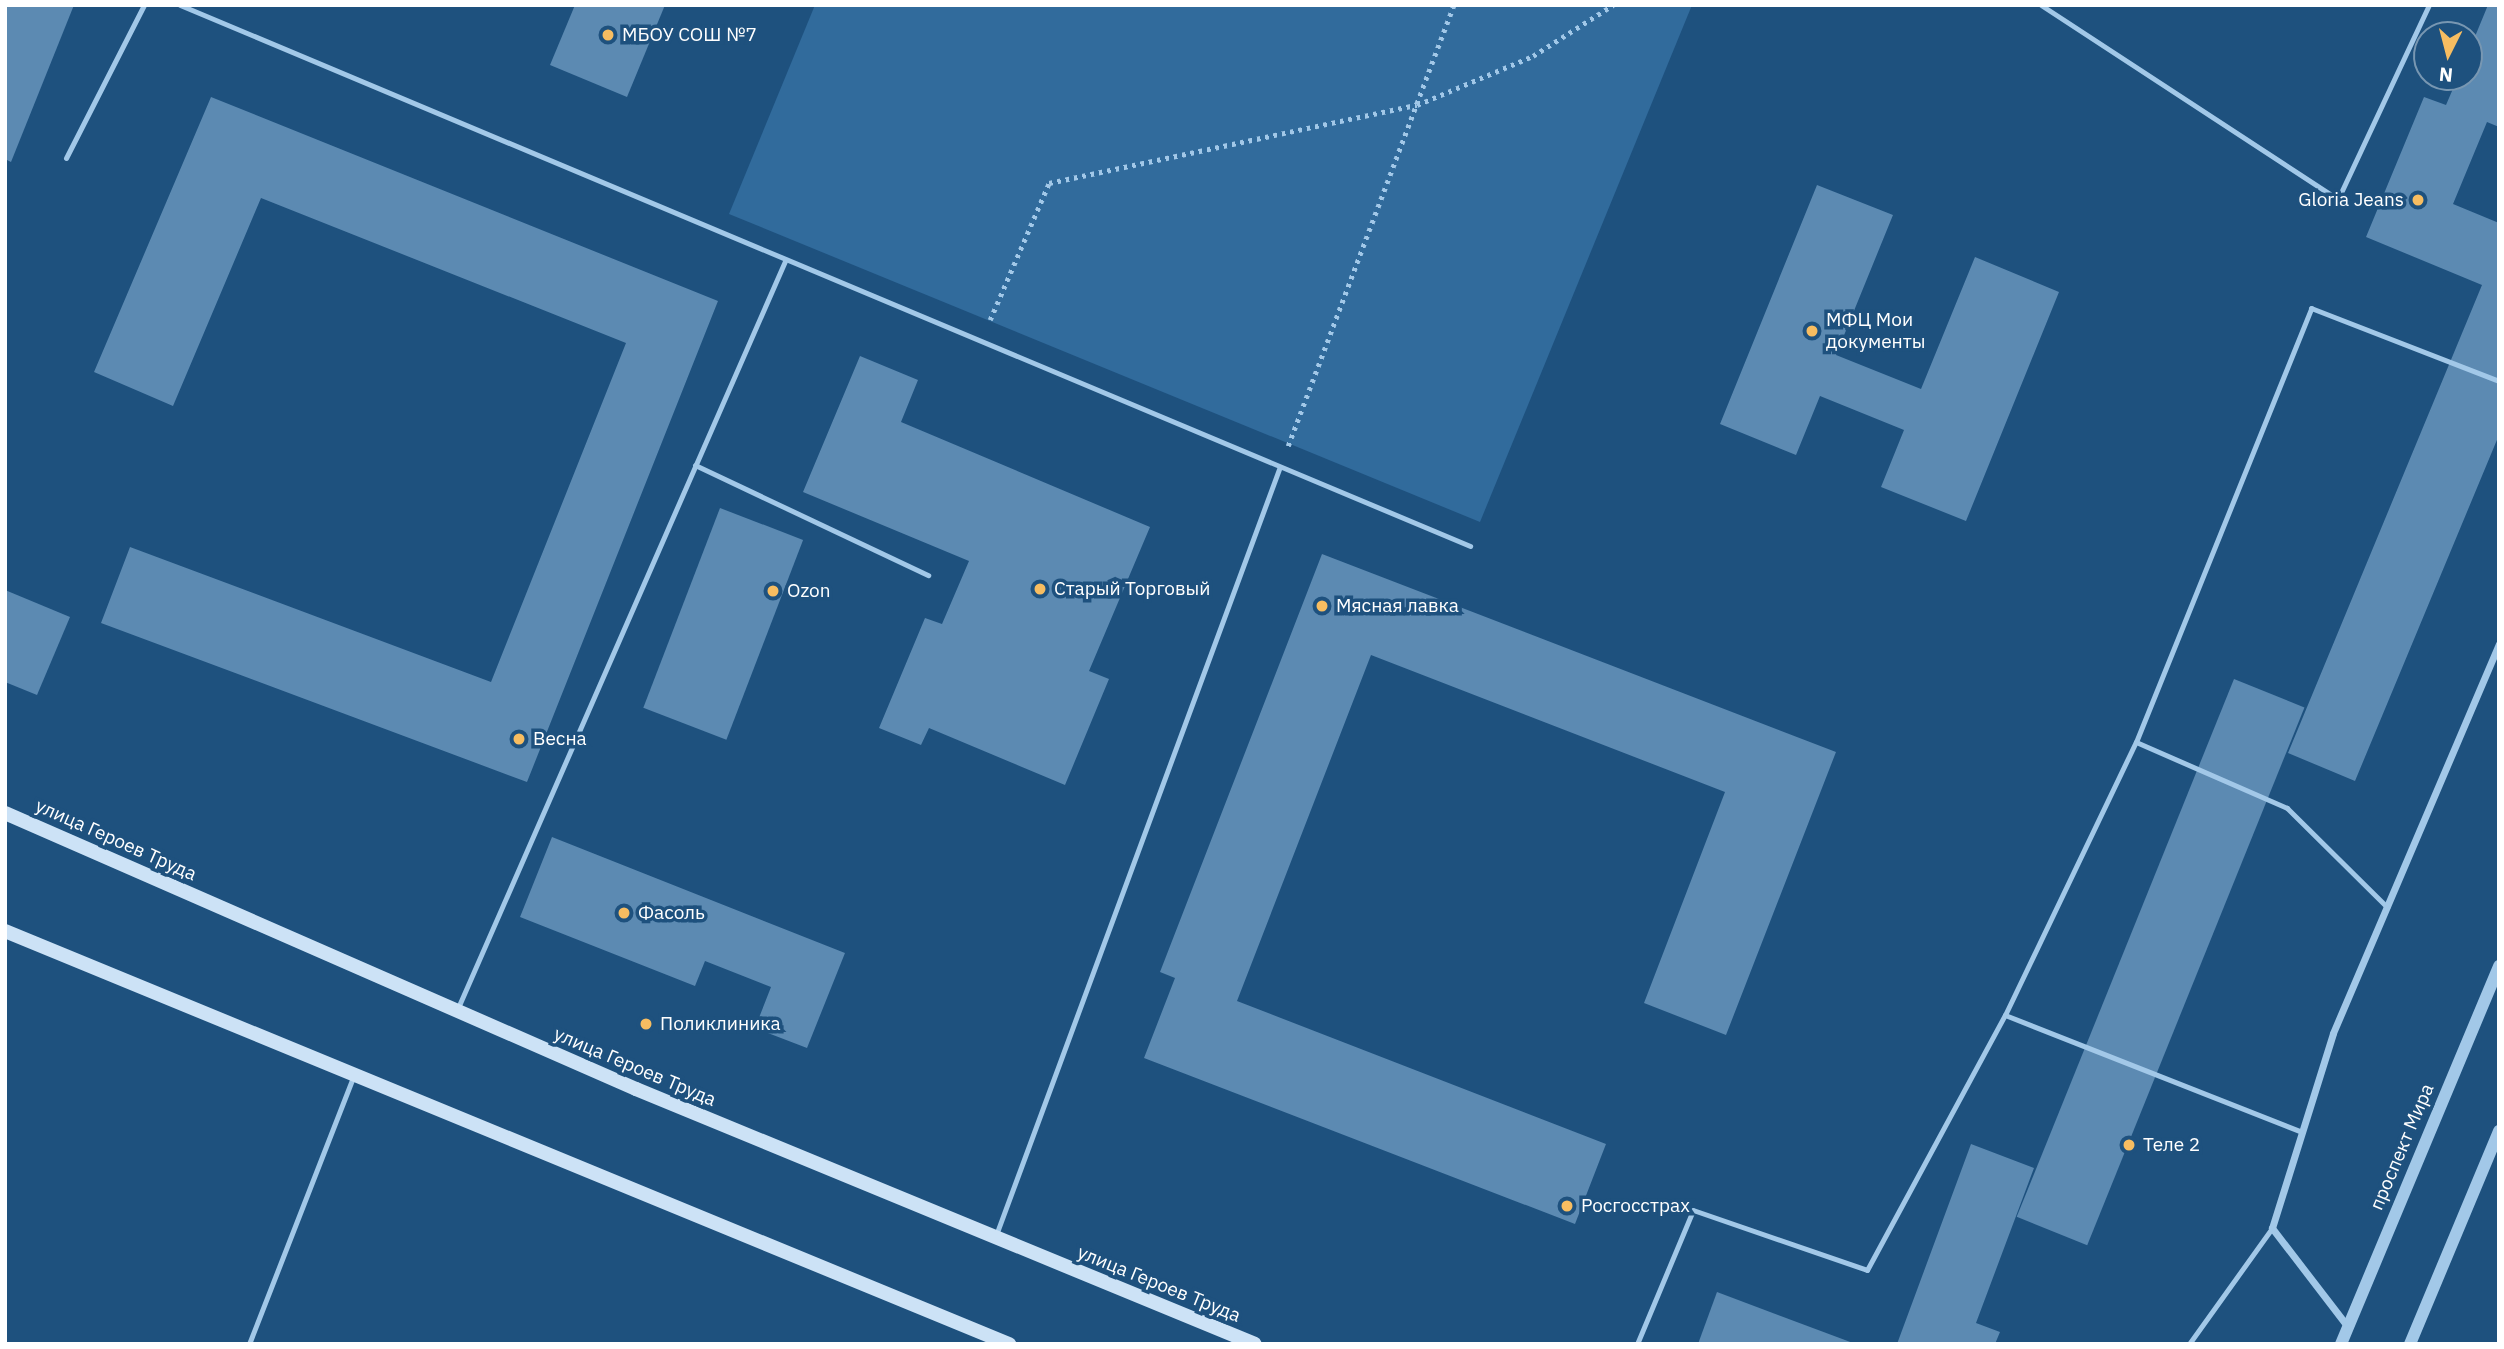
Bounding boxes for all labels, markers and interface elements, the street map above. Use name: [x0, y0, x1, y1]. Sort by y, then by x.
north arrow: [2413, 21, 2483, 91]
place label: МБОУ СОШ №7: [622, 24, 757, 46]
marker: МБОУ СОШ №7: [600, 27, 616, 43]
text: N: [2438, 62, 2454, 88]
place label: Gloria Jeans: [2298, 189, 2404, 211]
marker: Gloria Jeans: [2410, 192, 2426, 208]
place label: МФЦ Мои документы: [1826, 309, 1925, 353]
marker: МФЦ Мои документы: [1804, 323, 1820, 339]
place label: Старый Торговый: [1054, 578, 1210, 600]
place label: Ozon: [787, 580, 831, 602]
marker: Старый Торговый: [1032, 581, 1048, 597]
marker: Ozon: [765, 583, 781, 599]
place label: Мясная лавка: [1336, 595, 1459, 617]
marker: Мясная лавка: [1314, 598, 1330, 614]
place label: Весна: [533, 728, 587, 750]
marker: Весна: [511, 731, 527, 747]
street label: улица Героев Труда: [32, 794, 200, 886]
place label: Фасоль: [638, 902, 705, 924]
marker: Фасоль: [616, 905, 632, 921]
place label: Поликлиника: [660, 1013, 781, 1035]
marker: Поликлиника: [638, 1016, 654, 1032]
street label: улица Героев Труда: [551, 1023, 719, 1111]
street label: проспект Мира: [2365, 1080, 2439, 1214]
place label: Теле 2: [2143, 1134, 2200, 1156]
marker: Теле 2: [2121, 1137, 2137, 1153]
place label: Росгосстрах: [1581, 1195, 1690, 1217]
marker: Росгосстрах: [1559, 1198, 1575, 1214]
street label: улица Героев Труда: [1074, 1241, 1244, 1327]

